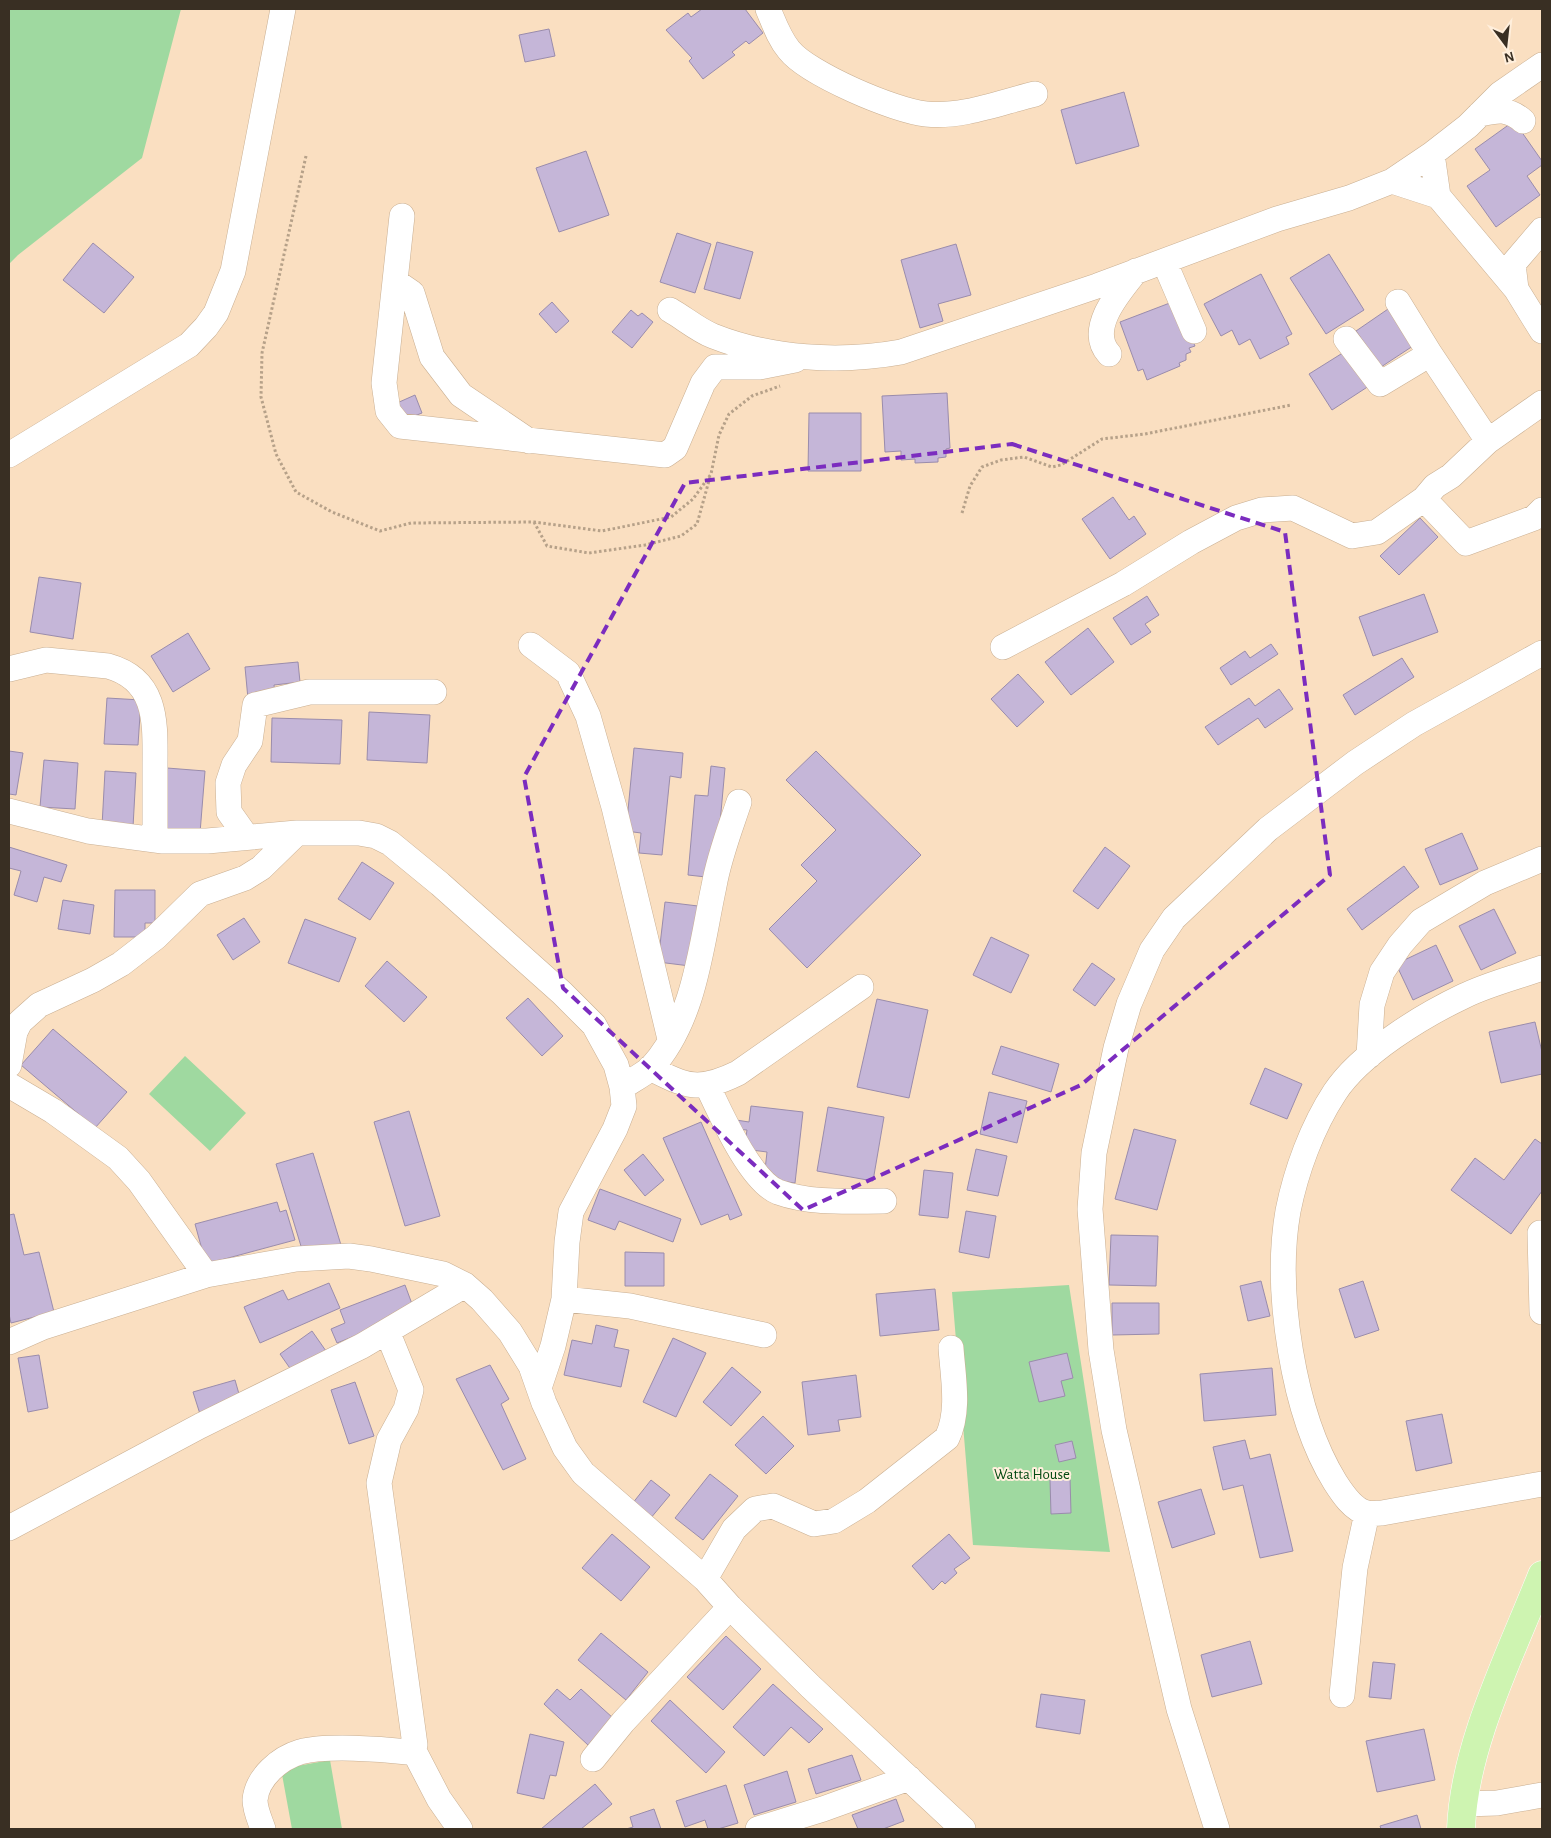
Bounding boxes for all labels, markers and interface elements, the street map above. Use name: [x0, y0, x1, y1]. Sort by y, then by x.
north arrow: [1481, 20, 1531, 70]
text: N: [1503, 49, 1516, 65]
park label: Watta House: [994, 1467, 1070, 1482]

